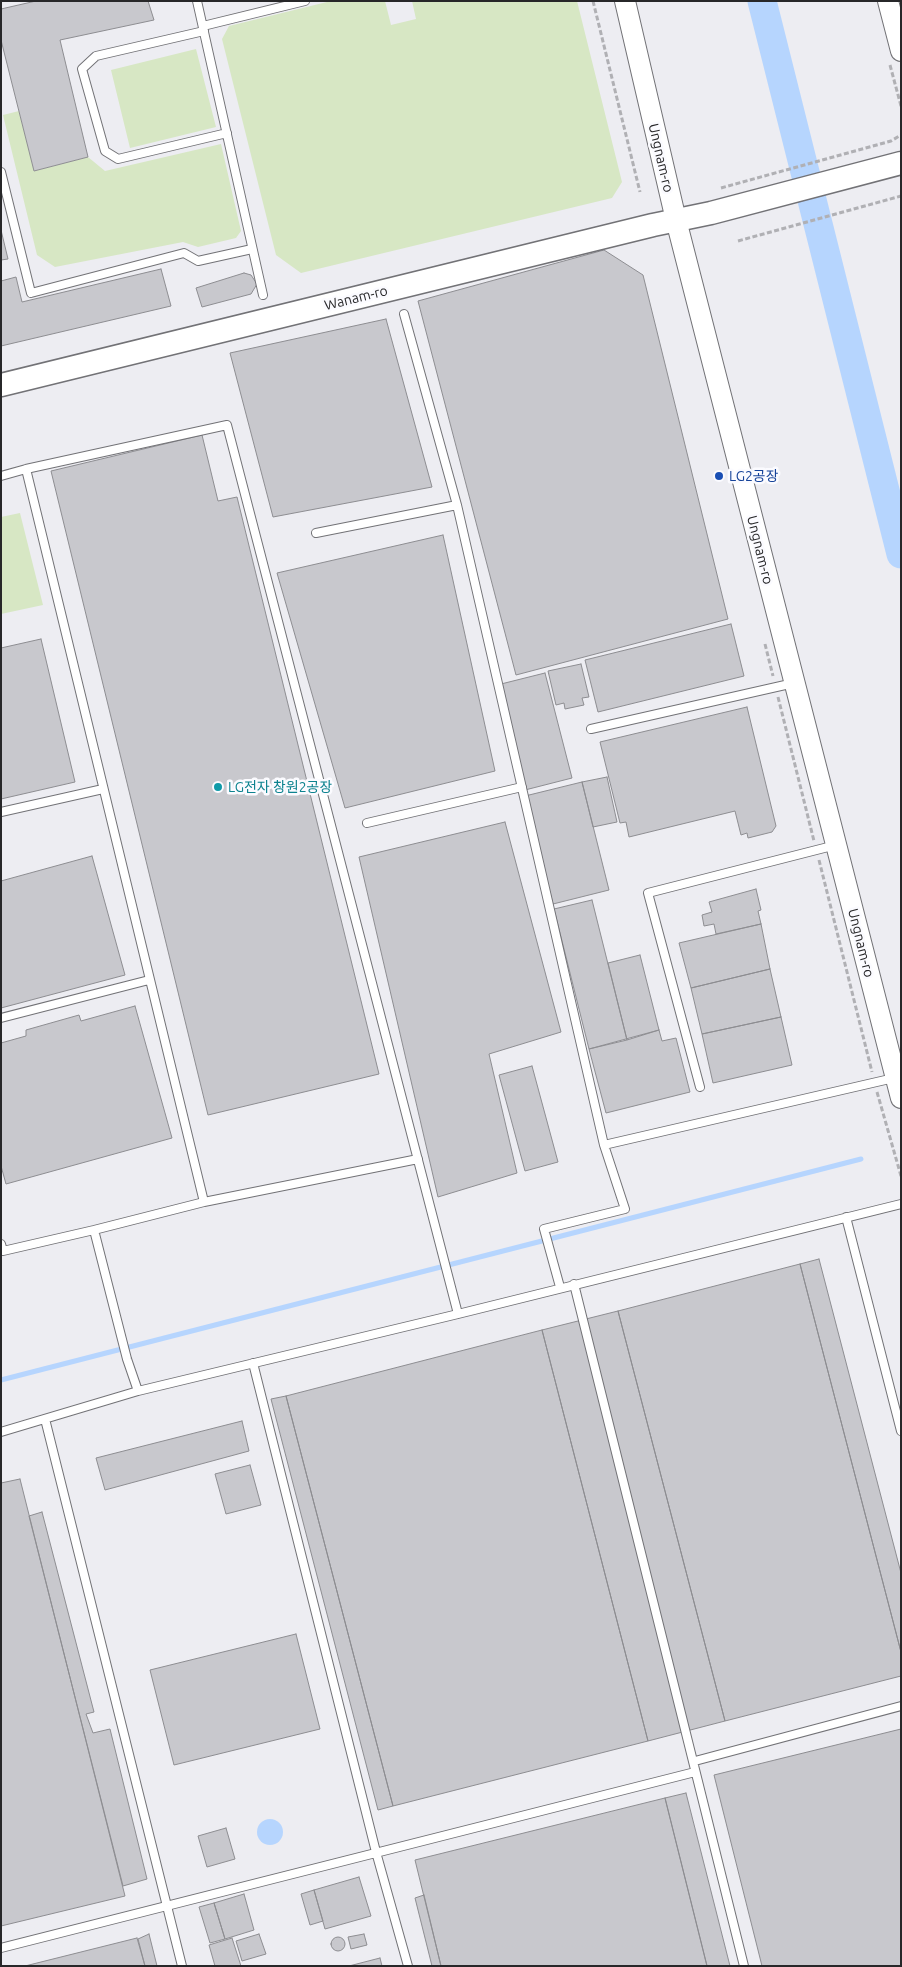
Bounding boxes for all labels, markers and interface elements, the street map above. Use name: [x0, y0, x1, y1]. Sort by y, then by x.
street label: Ungnam-ro: [645, 122, 677, 194]
street label: Wanam-ro: [323, 282, 389, 314]
place label: LG2공장: [729, 468, 779, 484]
marker: LG2공장: [713, 470, 725, 482]
street label: Ungnam-ro: [743, 514, 777, 586]
place label: LG전자 창원2공장: [228, 779, 332, 795]
marker: LG전자 창원2공장: [212, 781, 224, 793]
street label: Ungnam-ro: [844, 907, 878, 979]

